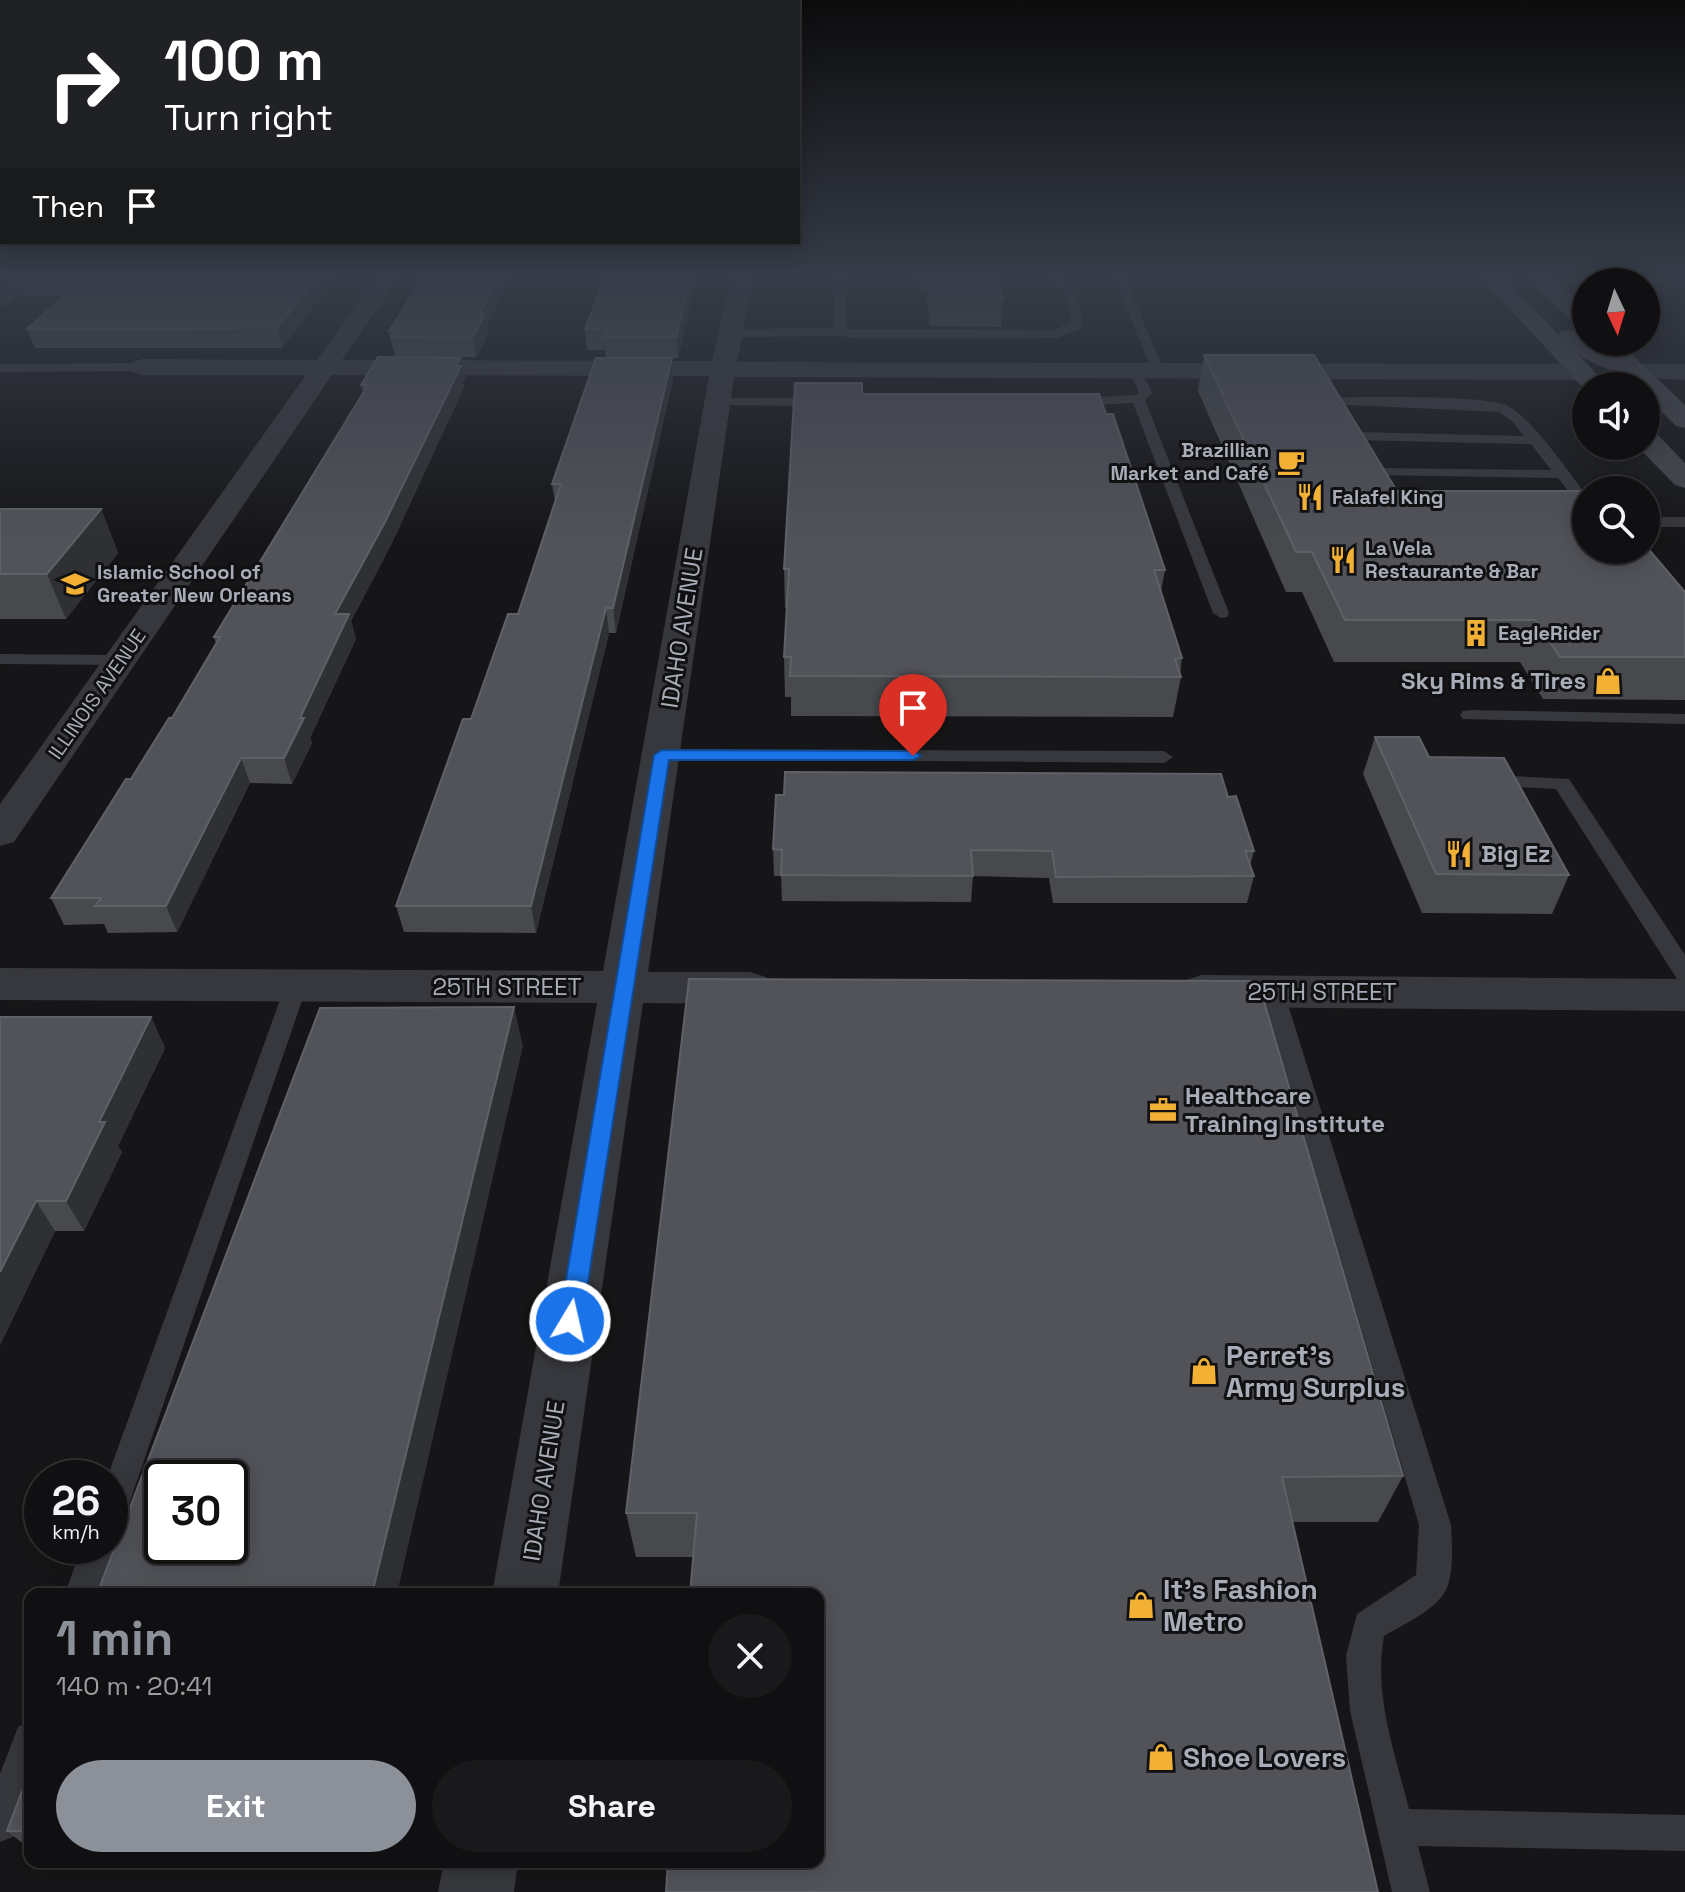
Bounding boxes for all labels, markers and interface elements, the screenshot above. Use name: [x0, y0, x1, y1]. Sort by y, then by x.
text: 100 m: [164, 25, 324, 96]
icon: right: [32, 32, 136, 136]
text: Turn right: [164, 95, 333, 141]
icon: arrive: [120, 184, 164, 228]
text: Then: [32, 187, 104, 226]
north arrow: [1572, 268, 1660, 356]
map controls: [1572, 268, 1660, 564]
button: sound: [1572, 372, 1660, 460]
place label: Brazillian Market and Café: [1110, 437, 1269, 486]
cafe icon: Brazillian Market and Café: [1276, 447, 1306, 477]
button: search: [1572, 476, 1660, 564]
restaurant icon: Falafel King: [1295, 482, 1325, 512]
place label: Falafel King: [1332, 484, 1444, 510]
place label: La Vela Restaurante & Bar: [1365, 535, 1539, 584]
restaurant icon: La Vela Restaurante & Bar: [1328, 545, 1358, 575]
street label: IDAHO AVENUE: [654, 546, 709, 710]
place label: Islamic School of Greater New Orleans: [97, 559, 292, 608]
school or university icon: Islamic School of Greater New Orleans: [60, 569, 90, 599]
building icon: EagleRider: [1461, 618, 1491, 648]
place label: EagleRider: [1498, 620, 1600, 646]
street label: ILLINOIS AVENUE: [42, 624, 152, 764]
place label: Sky Rims & Tires: [1401, 665, 1586, 696]
shop icon: Sky Rims & Tires: [1593, 666, 1623, 696]
pin: [879, 674, 947, 756]
icon: arrive: [891, 686, 935, 730]
place label: Big Ez: [1481, 838, 1550, 869]
restaurant icon: Big Ez: [1444, 839, 1474, 869]
street label: 25TH STREET: [432, 971, 582, 1002]
street label: 25TH STREET: [1247, 976, 1397, 1007]
place label: Healthcare Training Institute: [1185, 1080, 1385, 1139]
office icon: Healthcare Training Institute: [1148, 1095, 1178, 1125]
position arrow: [528, 1279, 612, 1363]
place label: Perret's Army Surplus: [1226, 1337, 1405, 1405]
shop icon: Perret's Army Surplus: [1189, 1356, 1219, 1386]
street label: IDAHO AVENUE: [516, 1399, 571, 1563]
speed limit sign: 30: [144, 1460, 248, 1564]
text: 26: [52, 1476, 100, 1527]
text: km/h: [52, 1519, 100, 1545]
place label: It's Fashion Metro: [1163, 1571, 1318, 1639]
shop icon: It's Fashion Metro: [1126, 1590, 1156, 1620]
text: 1 min: [56, 1608, 173, 1669]
button: close: [708, 1614, 792, 1698]
text: 140 m · 20:41: [56, 1669, 212, 1703]
place label: Shoe Lovers: [1183, 1739, 1346, 1775]
shop icon: Shoe Lovers: [1146, 1742, 1176, 1772]
button: Exit: [56, 1760, 416, 1852]
button: Share: [432, 1760, 792, 1852]

